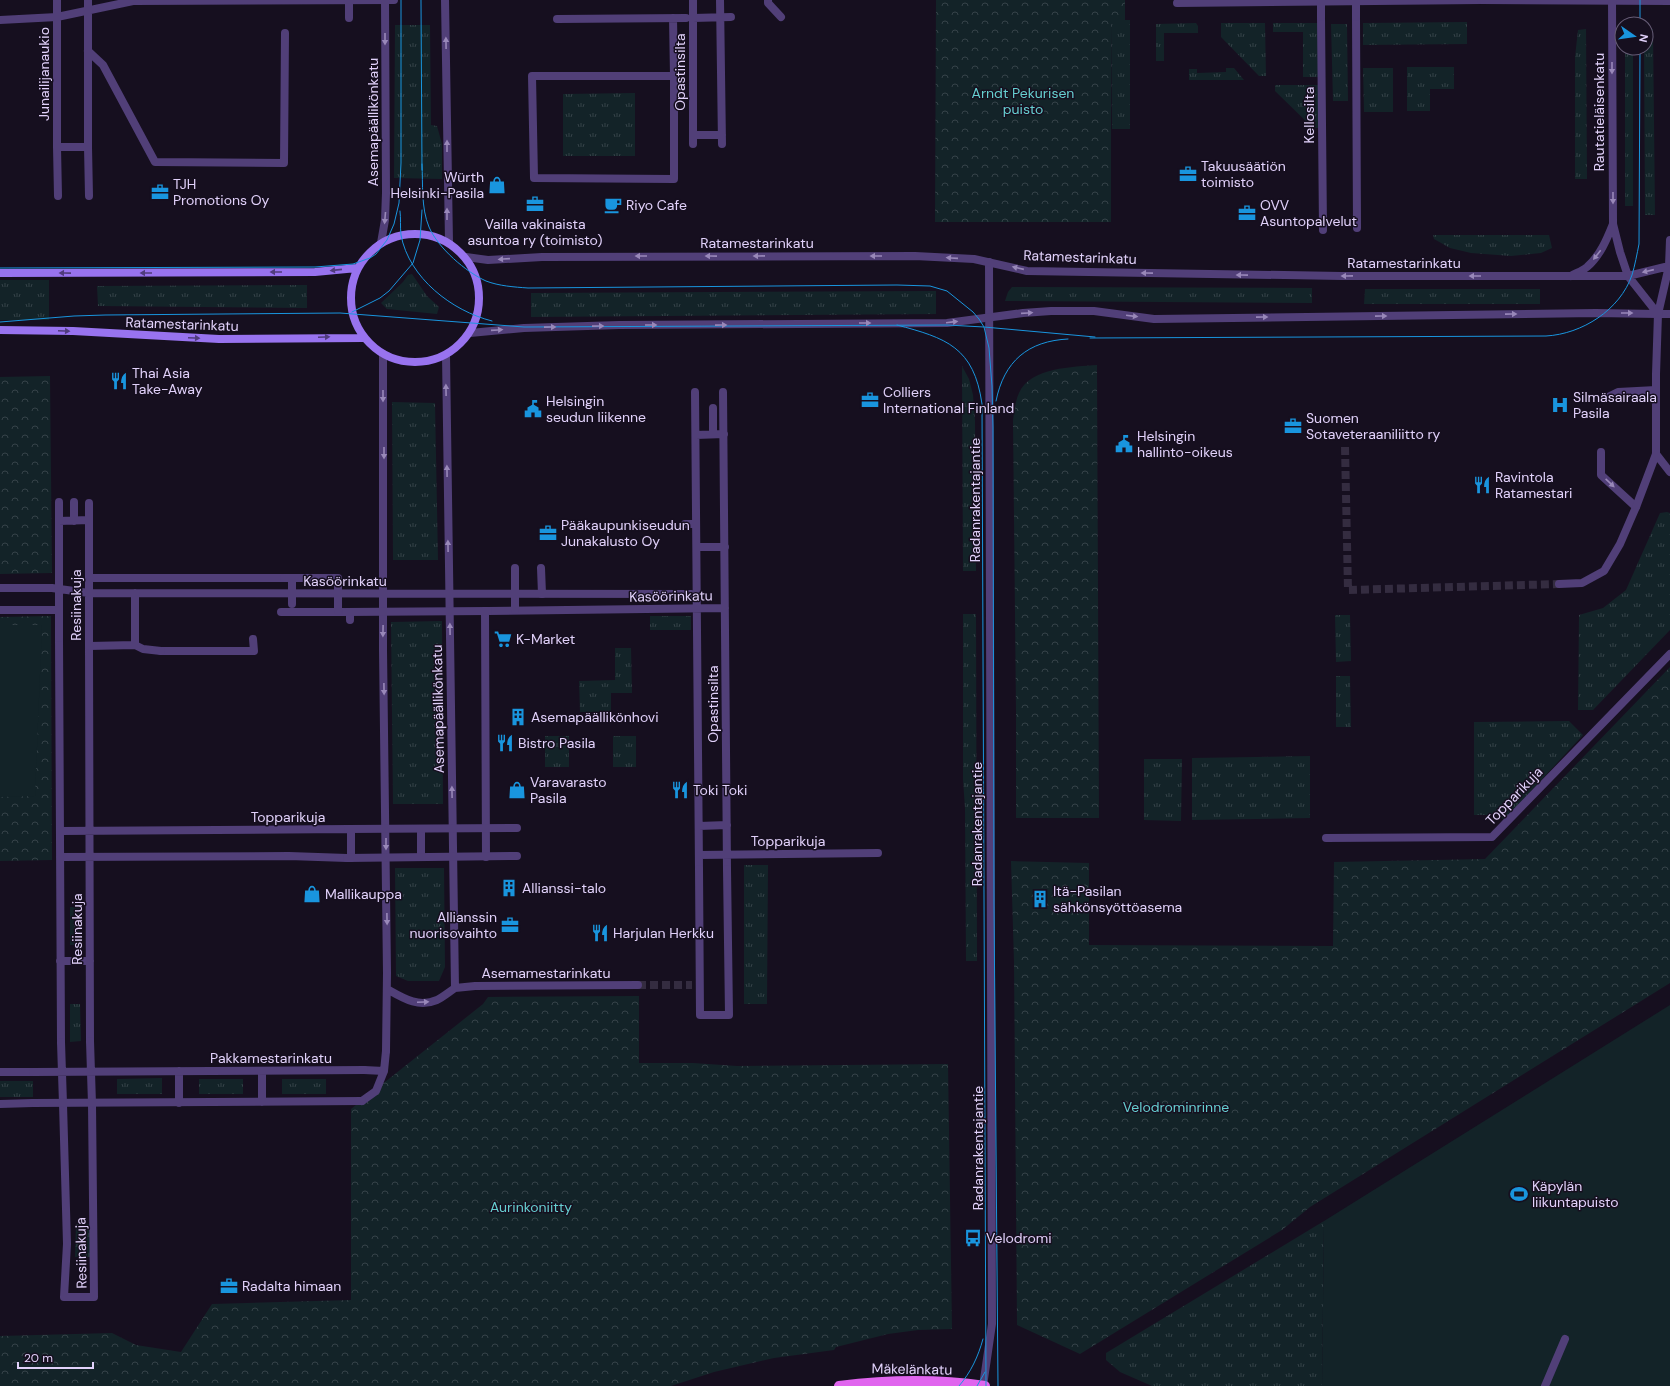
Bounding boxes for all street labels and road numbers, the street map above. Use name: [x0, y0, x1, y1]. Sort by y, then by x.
street label: Junailijanaukio: [35, 27, 53, 121]
street label: Opastinsilta: [671, 33, 689, 111]
street label: Rautatieläisenkatu: [1590, 53, 1608, 171]
street label: Asemapäällikönkatu: [364, 58, 382, 186]
street label: Kellosilta: [1300, 87, 1318, 143]
street label: Ratamestarinkatu: [700, 234, 814, 252]
street label: Ratamestarinkatu: [1023, 246, 1137, 268]
street label: Ratamestarinkatu: [1347, 254, 1461, 272]
street label: Ratamestarinkatu: [125, 313, 239, 335]
street label: Radanrakentajantie: [966, 438, 984, 562]
street label: Resiinakuja: [67, 569, 85, 641]
street label: Kasöörinkatu: [303, 572, 387, 590]
street label: Kasöörinkatu: [629, 586, 713, 606]
street label: Asemapäällikönkatu: [428, 644, 448, 774]
street label: Opastinsilta: [704, 665, 722, 743]
street label: Radanrakentajantie: [968, 762, 986, 886]
street label: Topparikuja: [1482, 763, 1546, 829]
street label: Topparikuja: [251, 808, 325, 826]
street label: Topparikuja: [751, 832, 825, 850]
street label: Resiinakuja: [68, 893, 86, 965]
street label: Asemamestarinkatu: [481, 964, 611, 982]
street label: Pakkamestarinkatu: [210, 1049, 332, 1067]
street label: Radanrakentajantie: [969, 1086, 987, 1210]
street label: Resiinakuja: [71, 1217, 91, 1289]
street label: Mäkelänkatu: [872, 1359, 952, 1379]

